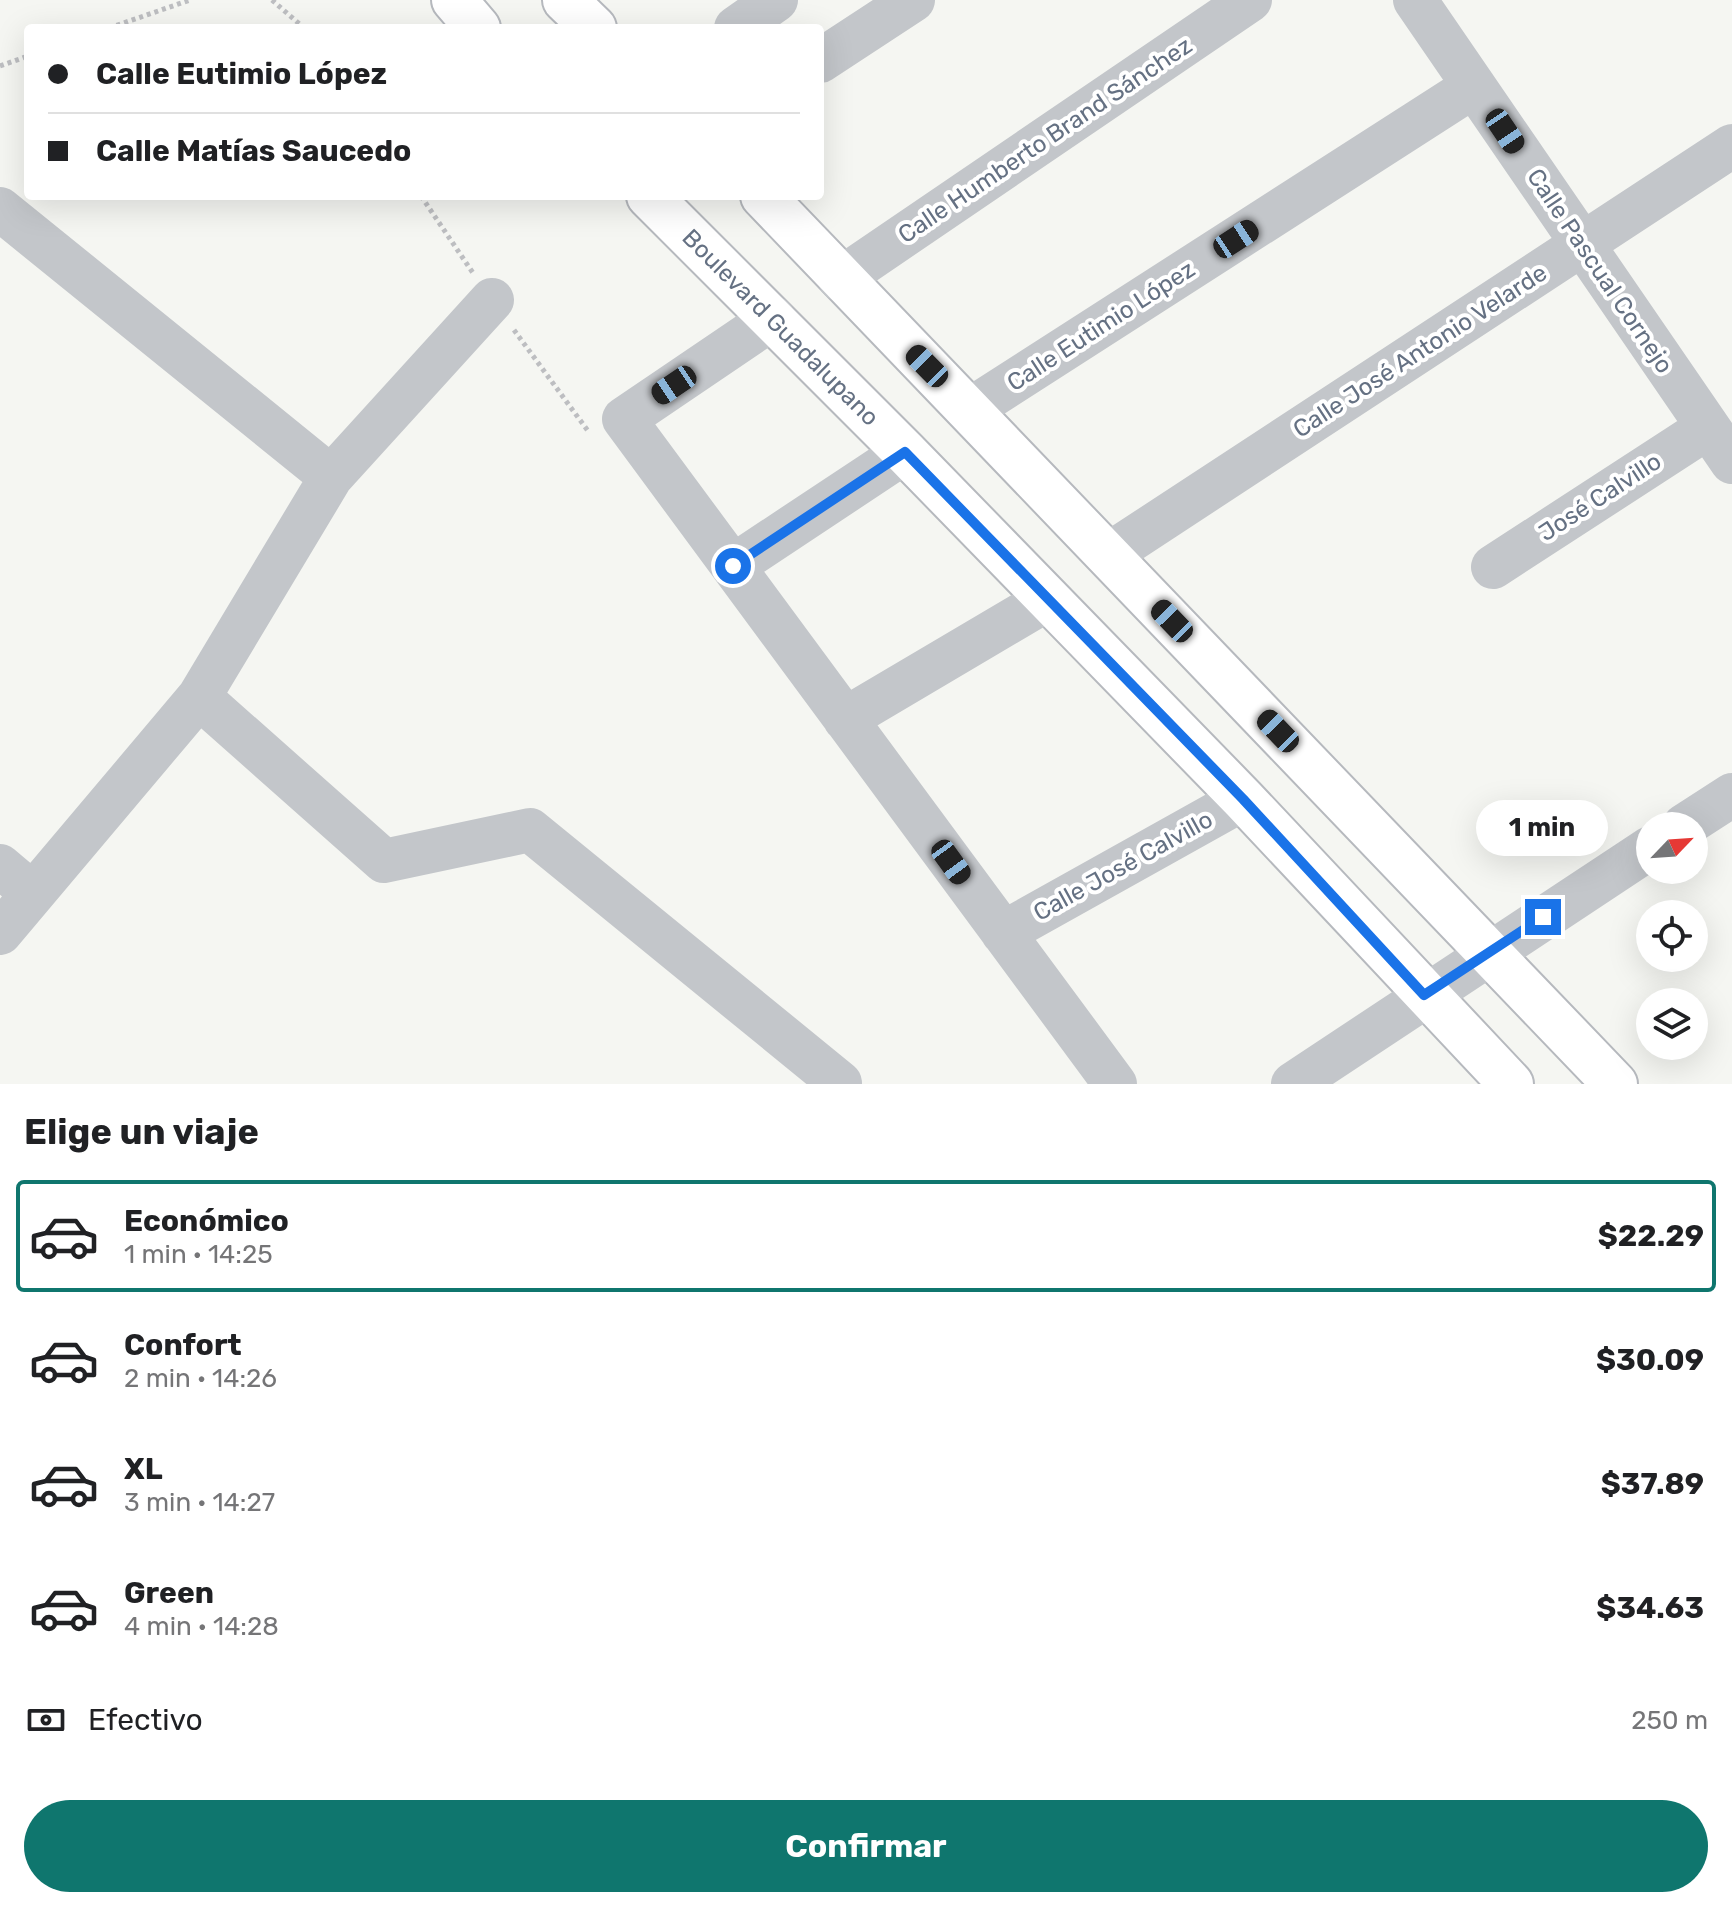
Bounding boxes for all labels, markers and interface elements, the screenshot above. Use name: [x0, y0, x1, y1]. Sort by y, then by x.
street label: Calle Humberto Brand Sánchez: [893, 31, 1197, 249]
text: Calle Eutimio López: [96, 56, 387, 92]
car: [1482, 104, 1528, 158]
text: Calle Matías Saucedo: [96, 133, 411, 169]
street label: Calle Pascual Cornejo: [1521, 164, 1679, 378]
car: [1209, 216, 1263, 262]
street label: Boulevard Guadalupano: [677, 224, 884, 431]
street label: Calle Eutimio López: [1002, 255, 1200, 397]
street label: Calle José Antonio Velarde: [1288, 258, 1552, 444]
car: [902, 341, 952, 391]
car: [647, 362, 701, 408]
street label: José Calvillo: [1534, 447, 1666, 547]
route start: [715, 548, 751, 584]
car: [1147, 595, 1197, 647]
car: [1253, 705, 1303, 757]
callout: 1 min: [1477, 801, 1609, 857]
street label: Calle José Calvillo: [1029, 805, 1217, 927]
text: 1 min: [1509, 812, 1575, 843]
north arrow: [1636, 812, 1708, 884]
map controls: [1636, 812, 1708, 1060]
car: [927, 836, 975, 888]
route end: [1525, 899, 1561, 935]
button: locate: [1636, 900, 1708, 972]
button: layers: [1636, 988, 1708, 1060]
text: Elige un viaje: [24, 1110, 259, 1153]
icon: car: [28, 1200, 100, 1272]
text: Económico: [124, 1203, 289, 1239]
text: $22.29: [1598, 1218, 1704, 1254]
text: 1 min · 14:25: [124, 1239, 273, 1270]
icon: car: [28, 1324, 100, 1396]
text: Confort: [124, 1327, 242, 1363]
text: $30.09: [1596, 1342, 1704, 1378]
text: 2 min · 14:26: [124, 1363, 277, 1394]
icon: car: [28, 1448, 100, 1520]
text: XL: [124, 1451, 163, 1487]
text: $37.89: [1601, 1466, 1704, 1502]
text: 3 min · 14:27: [124, 1487, 275, 1518]
icon: car: [28, 1572, 100, 1644]
text: Green: [124, 1575, 214, 1611]
text: $34.63: [1596, 1590, 1704, 1626]
text: 4 min · 14:28: [124, 1611, 279, 1642]
icon: cash: [24, 1698, 68, 1742]
text: Efectivo: [88, 1702, 203, 1738]
text: 250 m: [1631, 1705, 1708, 1736]
button: Confirmar: [24, 1800, 1708, 1892]

